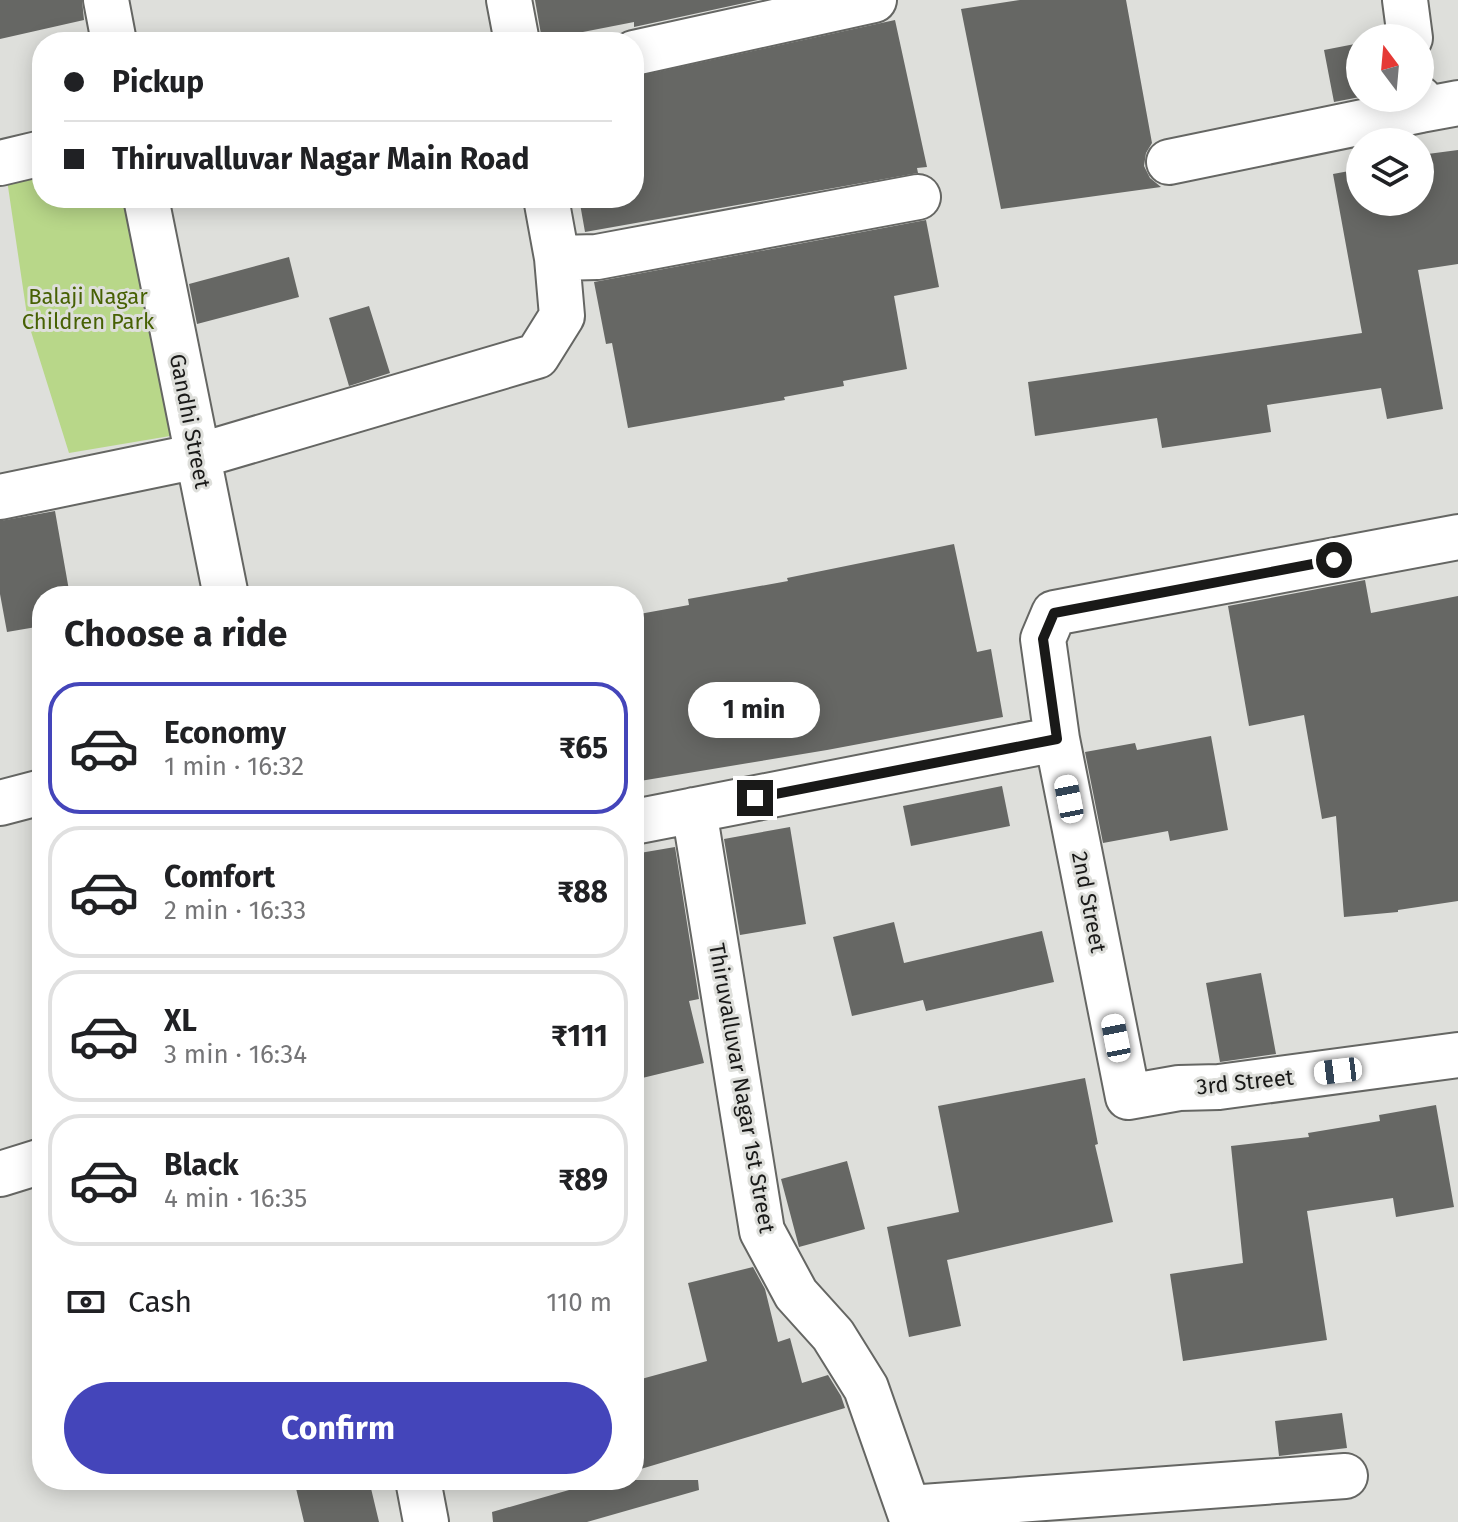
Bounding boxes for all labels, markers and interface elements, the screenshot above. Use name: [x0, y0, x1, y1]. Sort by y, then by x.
north arrow: [1346, 24, 1434, 112]
map controls: [1346, 24, 1434, 216]
text: Pickup: [112, 64, 204, 100]
button: layers: [1346, 128, 1434, 216]
text: Thiruvalluvar Nagar Main Road: [112, 141, 529, 177]
park label: Balaji Nagar Children Park: [22, 283, 155, 335]
street label: Gandhi Street: [164, 351, 216, 491]
route start: [1316, 542, 1352, 578]
text: Choose a ride: [64, 612, 287, 656]
callout: 1 min: [689, 682, 821, 738]
text: 1 min: [723, 694, 785, 725]
icon: car: [68, 712, 140, 784]
text: Economy: [164, 715, 286, 751]
text: ₹65: [559, 730, 608, 766]
text: 1 min · 16:32: [164, 751, 304, 782]
car: [1053, 773, 1085, 825]
route end: [737, 780, 773, 816]
street label: 2nd Street: [1066, 849, 1112, 955]
icon: car: [68, 856, 140, 928]
text: Comfort: [164, 859, 275, 895]
text: ₹88: [557, 874, 608, 910]
text: 2 min · 16:33: [164, 895, 306, 926]
street label: Thiruvalluvar Nagar 1st Street: [703, 941, 781, 1235]
icon: car: [68, 1000, 140, 1072]
text: XL: [164, 1003, 197, 1039]
car: [1100, 1012, 1132, 1064]
text: ₹111: [551, 1018, 608, 1054]
text: 3 min · 16:34: [164, 1039, 307, 1070]
car: [1313, 1056, 1363, 1086]
street label: 3rd Street: [1195, 1063, 1295, 1101]
icon: car: [68, 1144, 140, 1216]
text: Black: [164, 1147, 239, 1183]
text: ₹89: [558, 1162, 608, 1198]
text: 4 min · 16:35: [164, 1183, 307, 1214]
icon: cash: [64, 1280, 108, 1324]
text: Cash: [128, 1284, 192, 1320]
text: 110 m: [546, 1287, 612, 1318]
button: Confirm: [64, 1382, 612, 1474]

